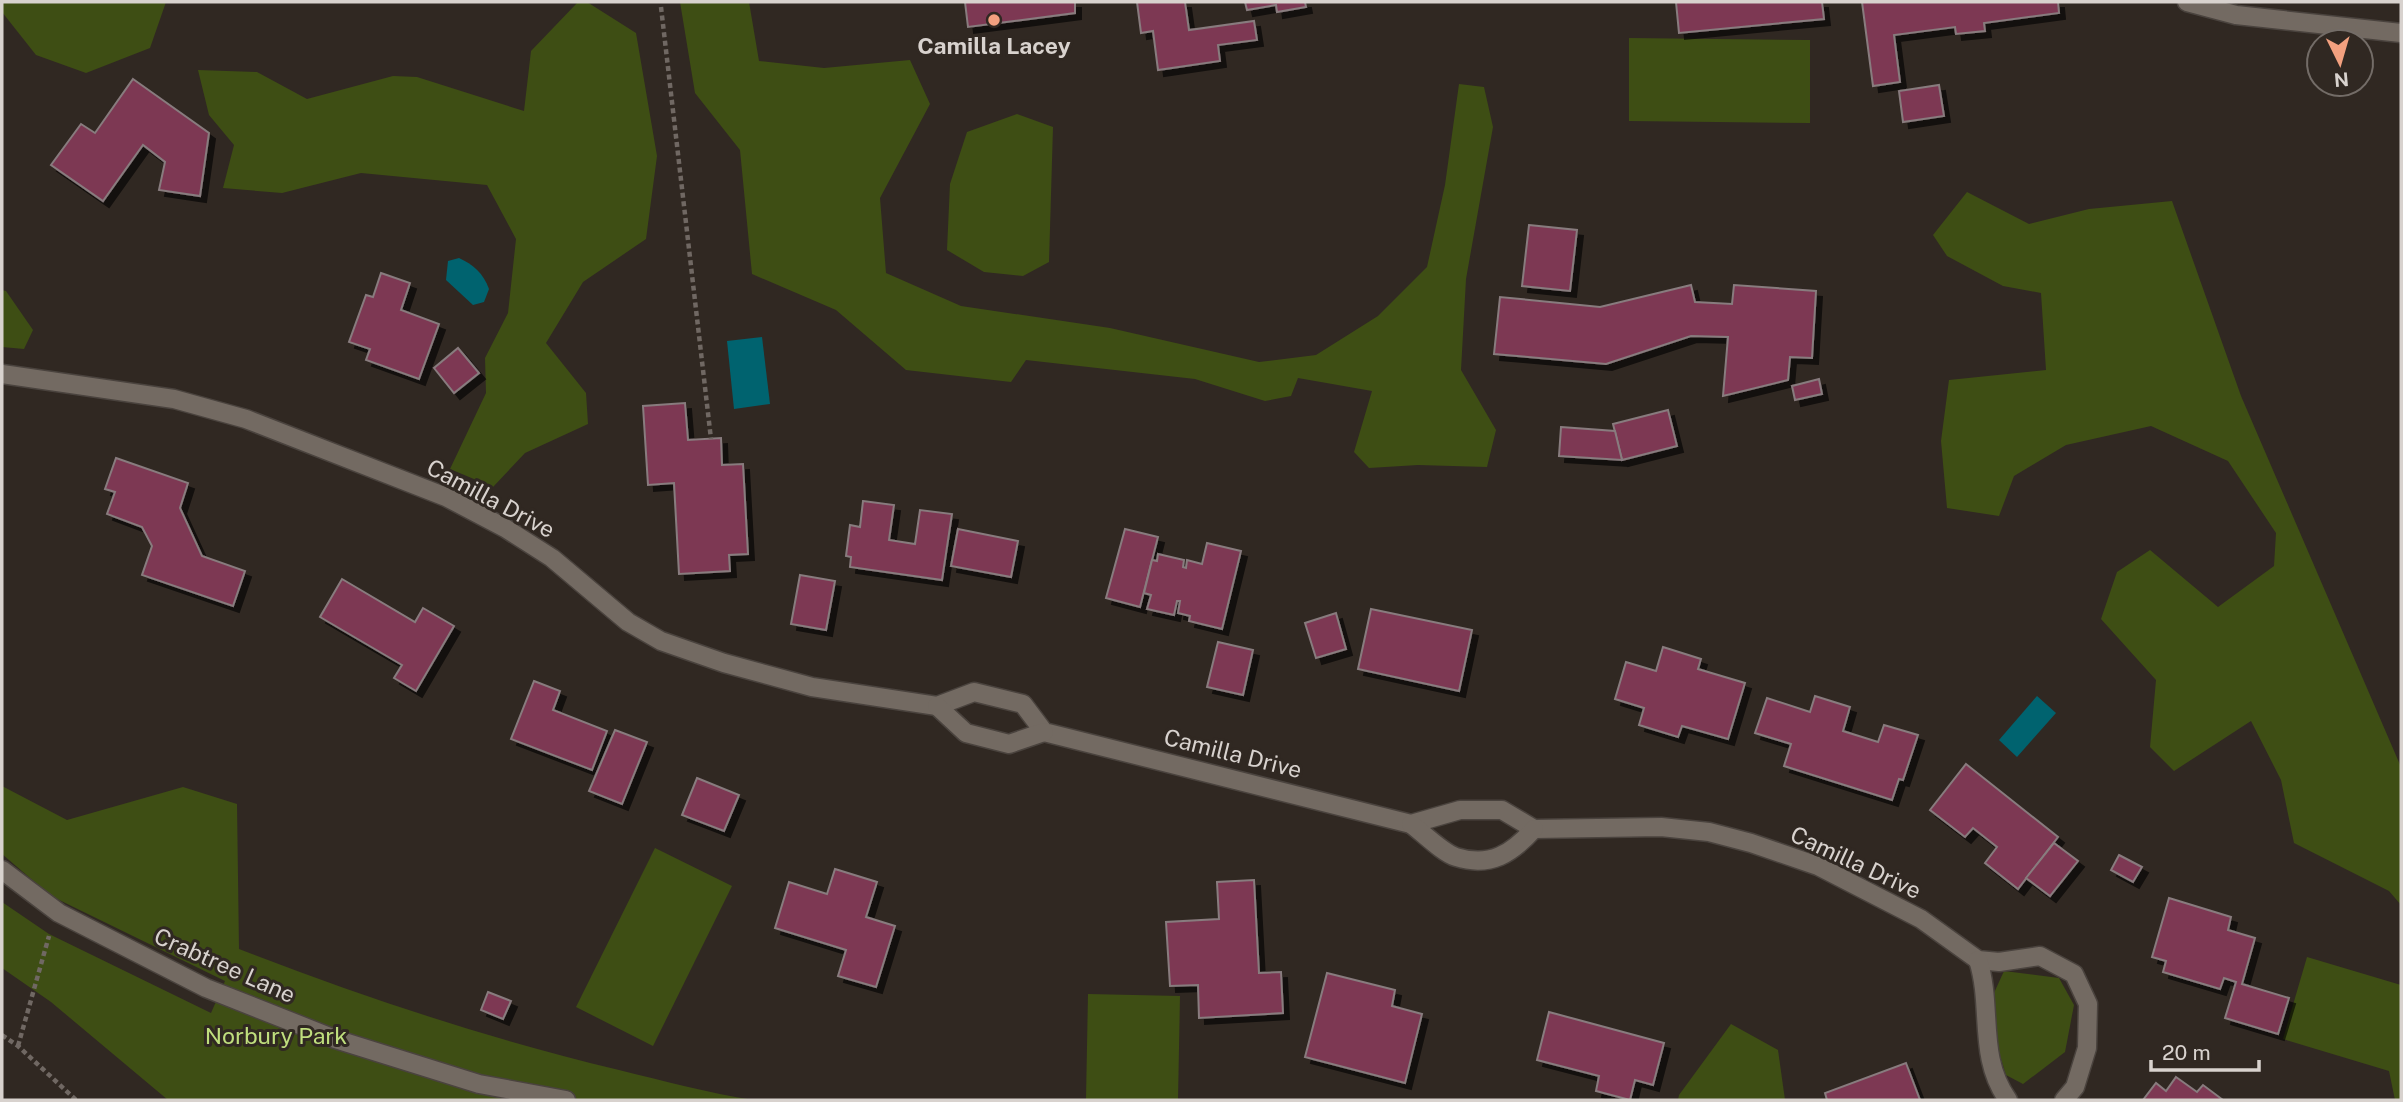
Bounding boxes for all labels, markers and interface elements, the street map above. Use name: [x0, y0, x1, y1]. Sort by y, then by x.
marker: Camilla Lacey: [986, 12, 1002, 28]
north arrow: [2305, 28, 2375, 98]
place label: Camilla Lacey: [917, 32, 1071, 59]
text: N: [2333, 68, 2350, 92]
street label: Camilla Drive: [422, 453, 560, 543]
street label: Camilla Drive: [1161, 723, 1305, 783]
street label: Camilla Drive: [1786, 820, 1926, 904]
street label: Crabtree Lane: [150, 922, 300, 1008]
park label: Norbury Park: [205, 1022, 347, 1049]
scale bar: [2151, 1028, 2260, 1072]
text: 20 m: [2162, 1040, 2211, 1065]

